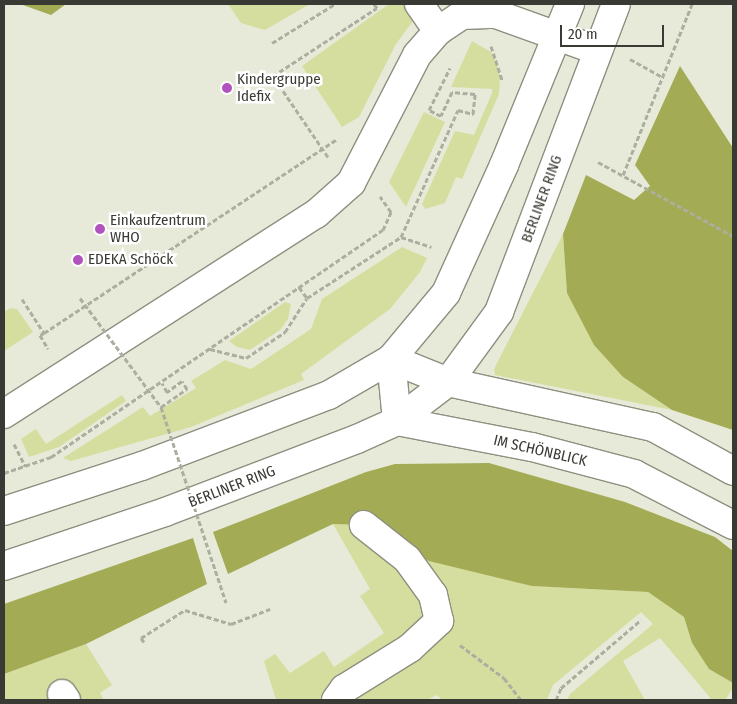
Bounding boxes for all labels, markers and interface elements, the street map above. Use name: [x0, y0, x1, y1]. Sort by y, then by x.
scale bar: [562, 15, 666, 47]
text: 20 m: [568, 25, 598, 43]
place label: Kindergruppe Idefix: [237, 70, 321, 105]
marker: Kindergruppe Idefix: [221, 82, 233, 94]
street label: BERLINER RING: [518, 153, 566, 245]
place label: Einkaufzentrum WHO: [110, 211, 206, 246]
marker: Einkaufzentrum WHO: [94, 223, 106, 235]
place label: EDEKA Schöck: [88, 251, 173, 269]
marker: EDEKA Schöck: [72, 254, 84, 266]
street label: IM SCHÖNBLICK: [492, 432, 588, 470]
street label: BERLINER RING: [186, 462, 278, 512]

